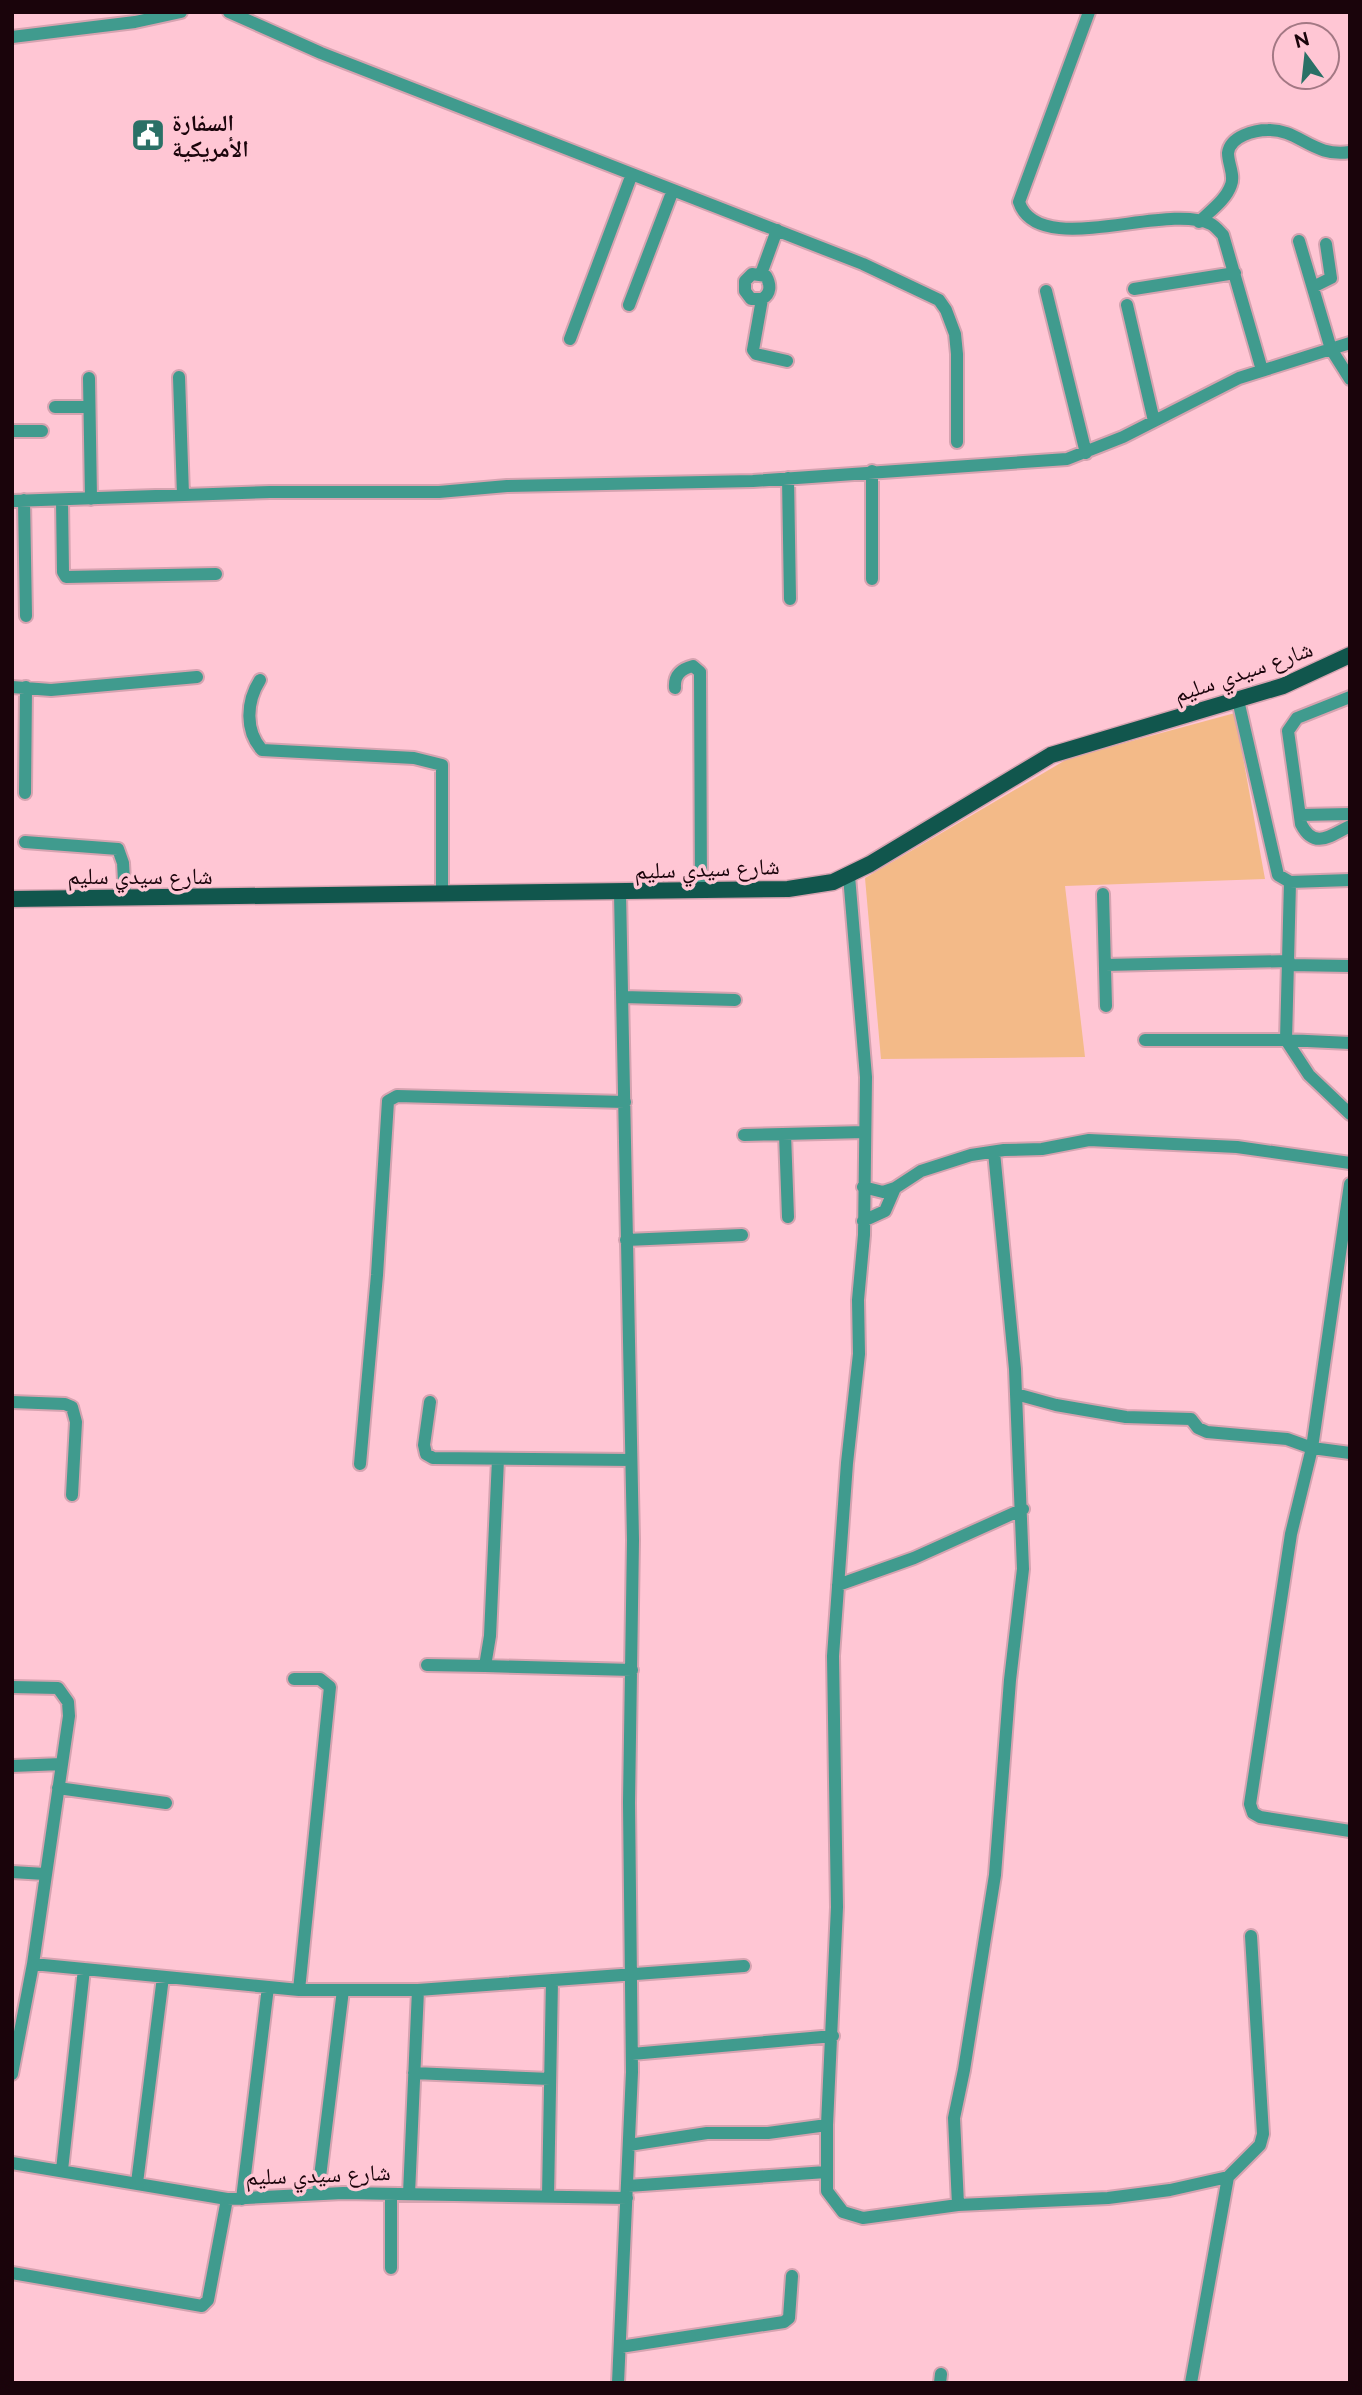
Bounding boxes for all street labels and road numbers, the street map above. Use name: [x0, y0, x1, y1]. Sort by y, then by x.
street label: شارع سيدي سليم: [1170, 635, 1318, 713]
street label: شارع سيدي سليم: [634, 852, 780, 890]
street label: شارع سيدي سليم: [67, 862, 213, 894]
street label: شارع سيدي سليم: [245, 2158, 391, 2196]

